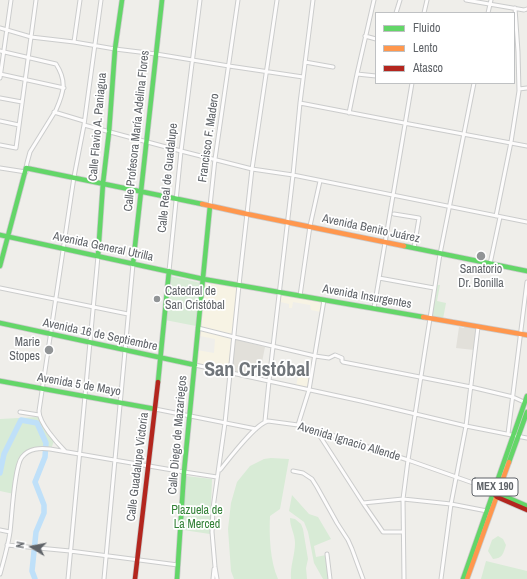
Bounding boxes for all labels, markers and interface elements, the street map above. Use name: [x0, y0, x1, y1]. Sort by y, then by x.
legend: [375, 12, 515, 84]
text: Fluido: [413, 20, 440, 36]
text: Lento: [413, 40, 438, 56]
street label: Calle Profesora María Adelina Flores: [121, 50, 153, 212]
text: Atasco: [413, 60, 443, 76]
street label: Calle Flavio A. Paniagua: [86, 72, 110, 182]
street label: Francisco F. Madero: [196, 93, 222, 183]
street label: Calle Real de Guadalupe: [155, 123, 181, 233]
street label: Avenida Benito Juárez: [321, 212, 421, 246]
street label: Avenida General Utrilla: [52, 229, 154, 265]
marker: Sanatorio Dr. Bonilla: [475, 250, 487, 262]
place label: Sanatorio Dr. Bonilla: [458, 263, 504, 291]
street label: Avenida Insurgentes: [321, 282, 413, 312]
place label: Catedral de San Cristóbal: [165, 285, 225, 313]
marker: Catedral de San Cristóbal: [152, 294, 162, 304]
street label: Avenida 16 de Septiembre: [41, 316, 159, 354]
place label: Marie Stopes: [9, 336, 40, 364]
marker: Marie Stopes: [43, 344, 55, 356]
district label: San Cristóbal: [204, 359, 310, 383]
street label: Avenida 5 de Mayo: [36, 371, 122, 399]
street label: Calle Diego de Mazariegos: [166, 375, 190, 495]
street label: Calle Guadalupe Victoria: [124, 412, 152, 522]
street label: Avenida Ignacio Allende: [296, 420, 402, 464]
road number: MEX 190: [472, 478, 518, 496]
park label: Plazuela de La Merced: [171, 504, 223, 532]
north arrow: [12, 527, 52, 567]
text: N: [13, 541, 28, 549]

